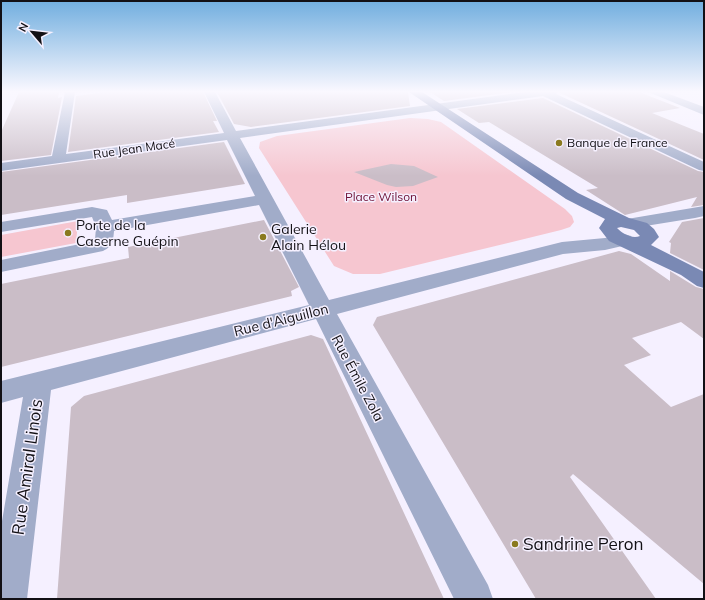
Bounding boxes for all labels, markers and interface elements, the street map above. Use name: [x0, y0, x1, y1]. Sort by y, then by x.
north arrow: [12, 12, 52, 52]
text: N: [15, 20, 31, 34]
street label: Rue Jean Macé: [92, 135, 176, 162]
place label: Banque de France: [567, 135, 668, 150]
marker: Banque de France: [554, 138, 564, 148]
park label: Place Wilson: [345, 189, 417, 204]
place label: Porte de la Caserne Guépin: [76, 216, 179, 250]
place label: Galerie Alain Hélou: [271, 220, 346, 254]
marker: Porte de la Caserne Guépin: [63, 228, 73, 238]
marker: Galerie Alain Hélou: [258, 232, 268, 242]
street label: Rue d'Aiguillon: [232, 300, 330, 340]
street label: Rue Émile Zola: [328, 332, 388, 424]
street label: Rue Amiral Linois: [7, 398, 46, 536]
place label: Sandrine Peron: [523, 533, 643, 554]
marker: Sandrine Peron: [510, 539, 520, 549]

